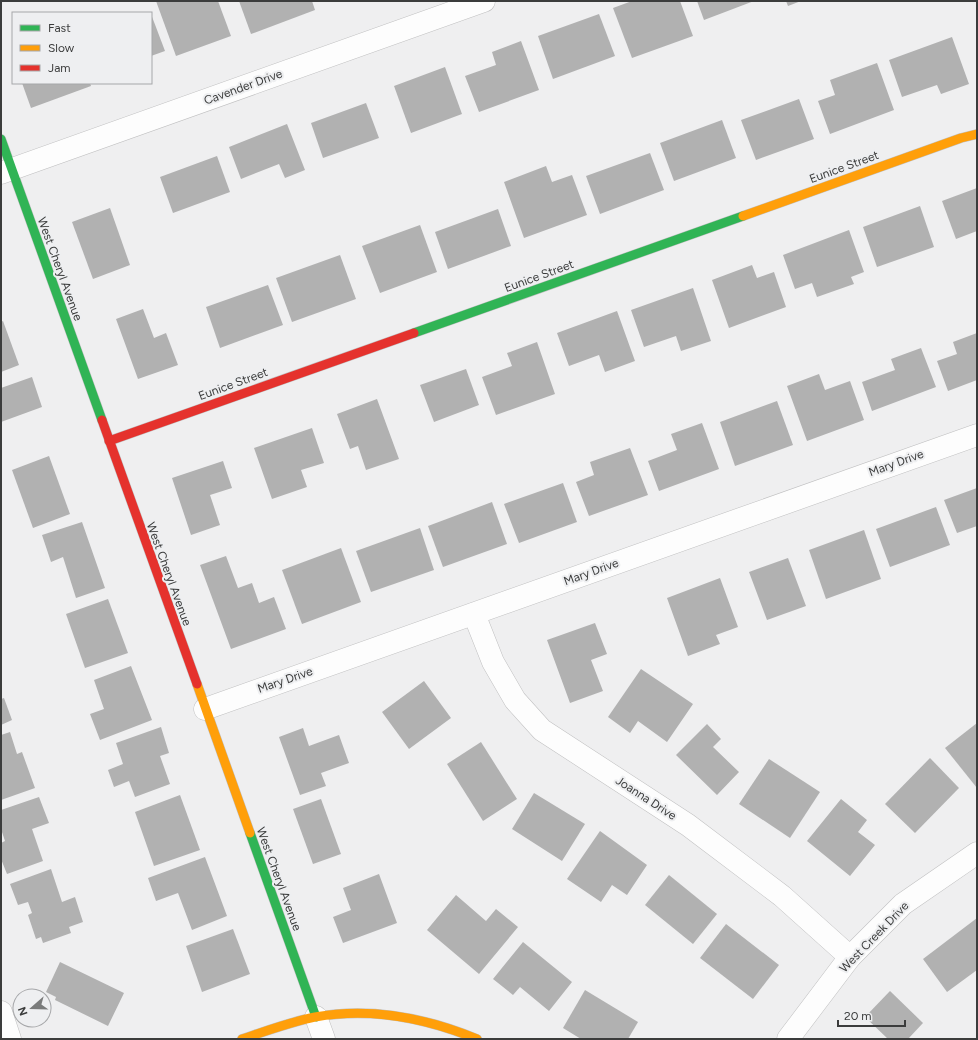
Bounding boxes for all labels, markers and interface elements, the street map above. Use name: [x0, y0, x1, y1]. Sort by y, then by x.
legend: [12, 12, 152, 84]
text: Fast: [48, 21, 71, 35]
text: Slow: [48, 41, 75, 55]
text: Jam: [48, 61, 71, 75]
street label: Cavender Drive: [202, 66, 285, 108]
street label: Eunice Street: [807, 148, 881, 186]
street label: West Cheryl Avenue: [35, 215, 85, 323]
street label: Eunice Street: [502, 257, 576, 295]
street label: Eunice Street: [196, 365, 270, 403]
street label: Mary Drive: [867, 446, 926, 479]
street label: West Cheryl Avenue: [144, 520, 194, 628]
street label: Mary Drive: [562, 555, 621, 588]
street label: Mary Drive: [256, 664, 315, 696]
street label: Joanna Drive: [613, 773, 679, 823]
street label: West Cheryl Avenue: [254, 825, 304, 933]
street label: West Creek Drive: [837, 898, 912, 975]
north arrow: [12, 988, 52, 1028]
scale bar: [838, 1002, 905, 1028]
text: N: [16, 1005, 31, 1017]
text: 20 m: [844, 1009, 872, 1023]

